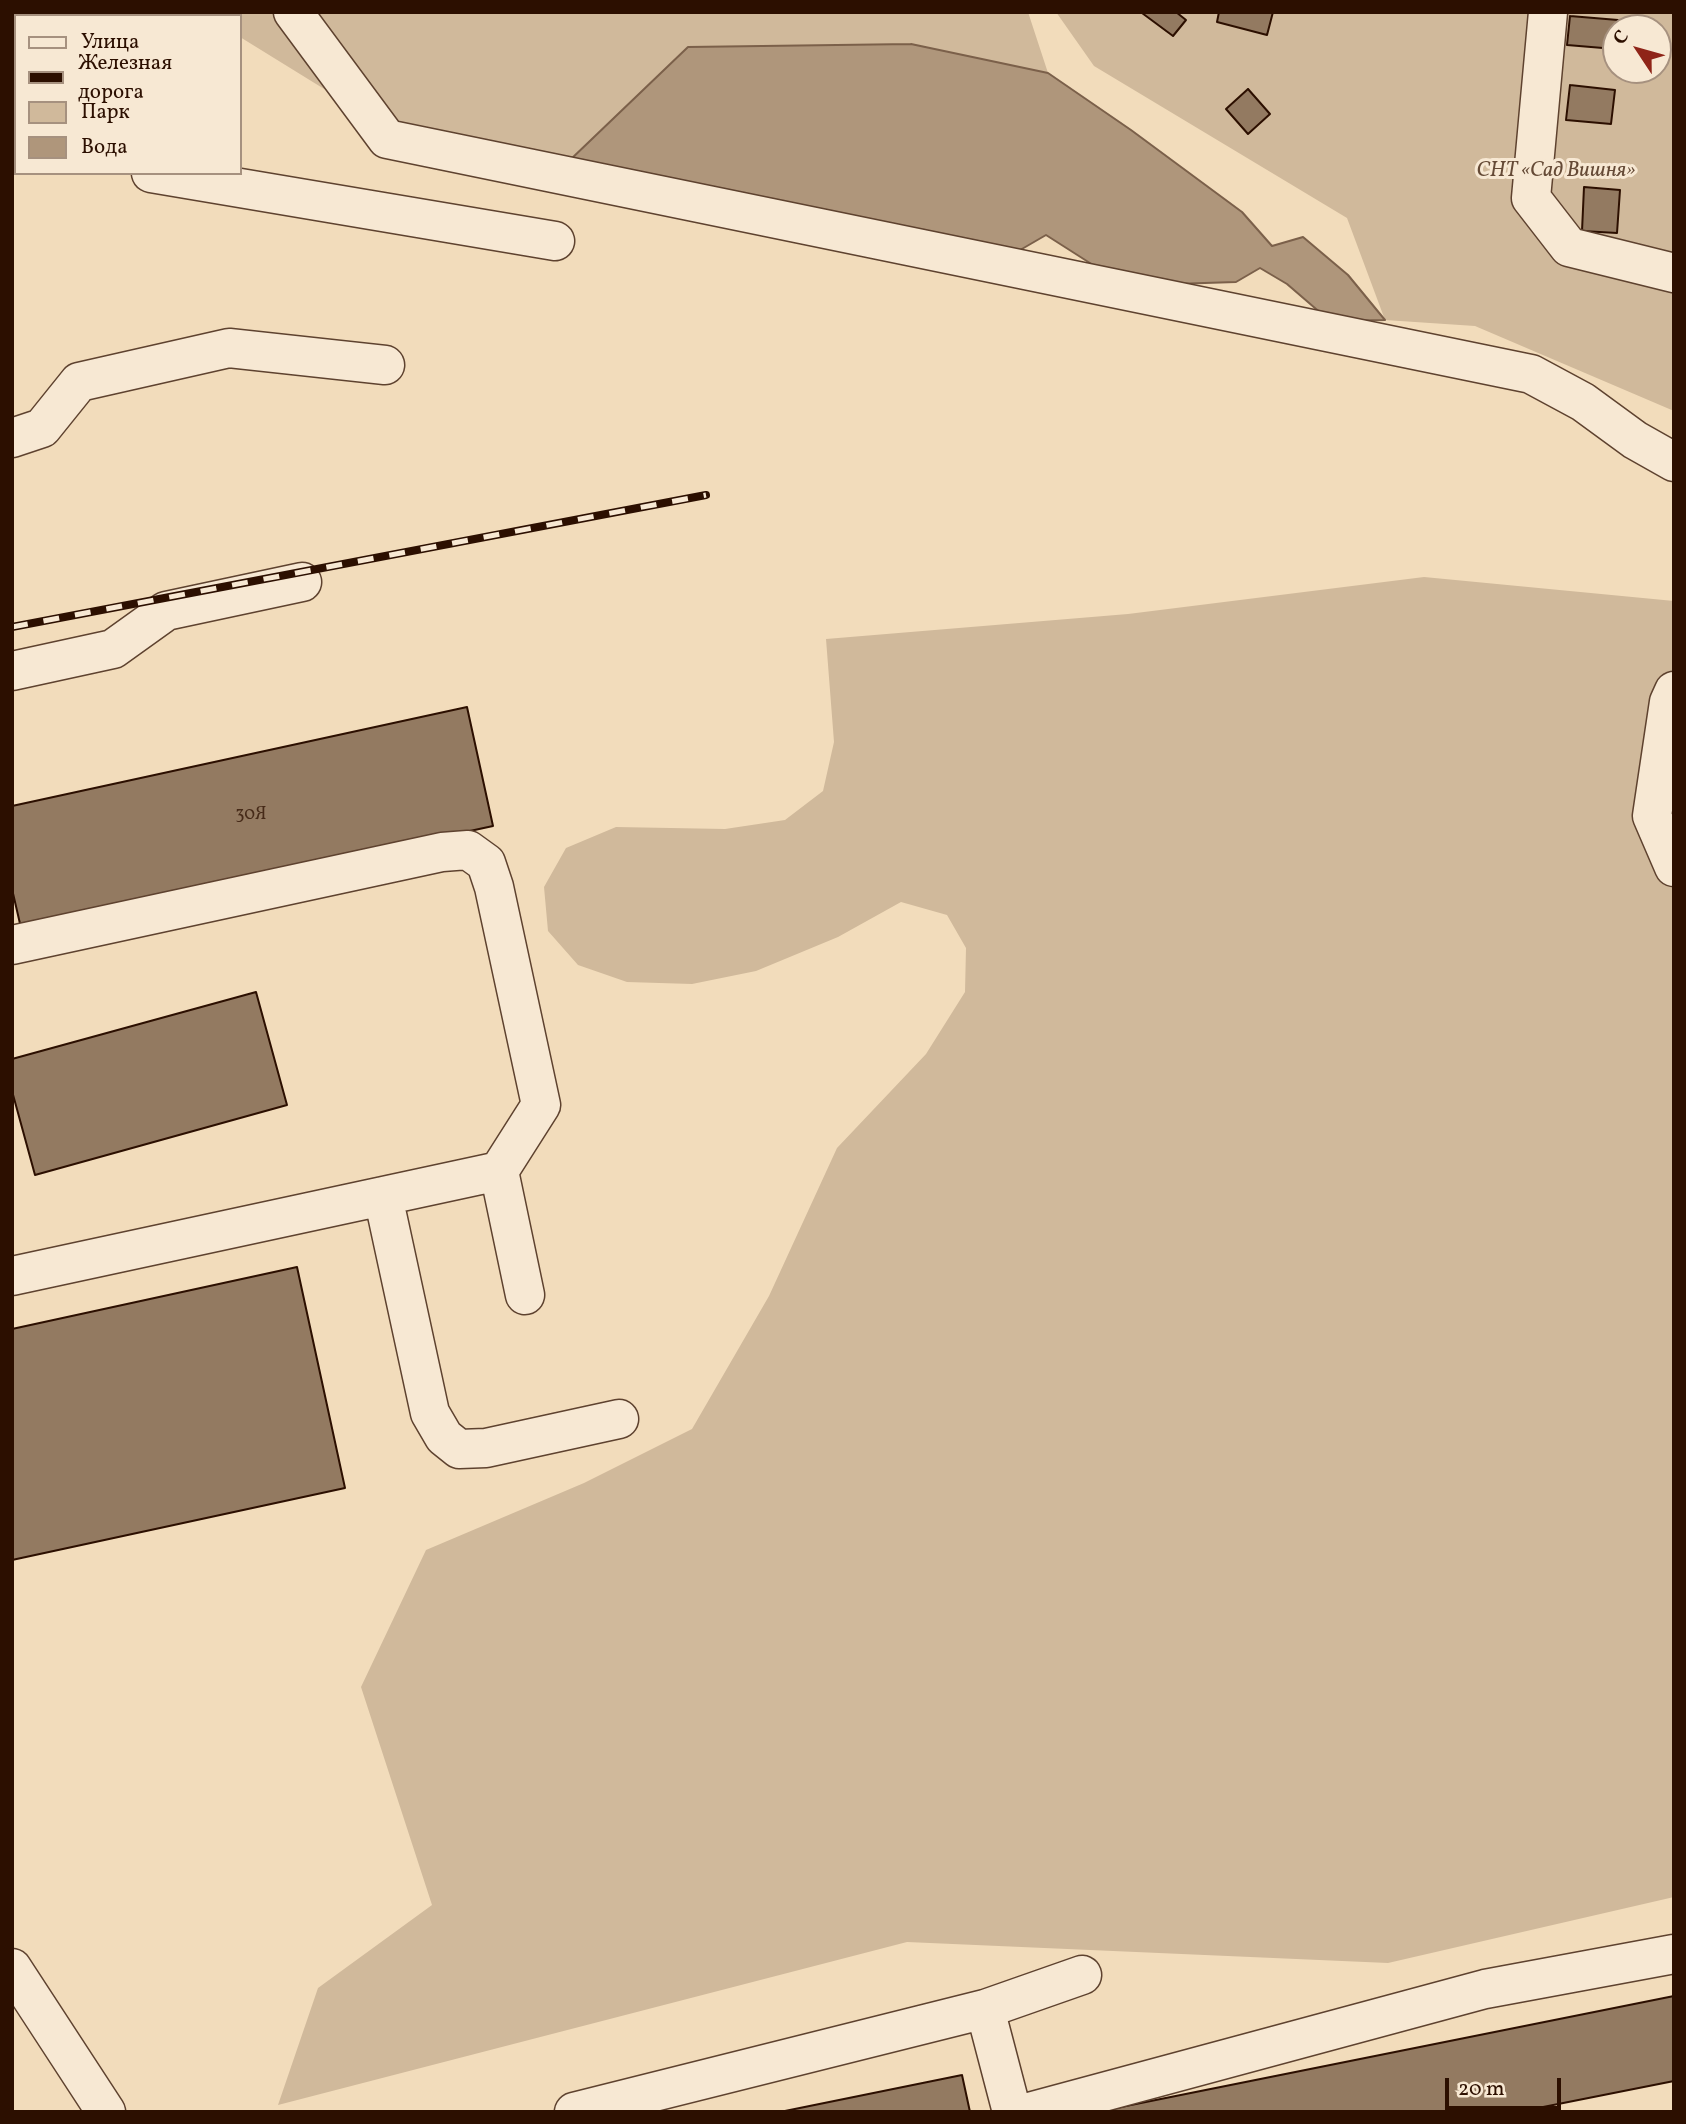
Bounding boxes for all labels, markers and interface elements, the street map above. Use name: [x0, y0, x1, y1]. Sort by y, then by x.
legend: [14, 14, 242, 175]
north arrow: [1602, 14, 1672, 84]
text: С: [1608, 25, 1636, 50]
text: Улица: [81, 28, 139, 57]
text: Железная дорога: [78, 49, 172, 107]
text: Парк: [81, 98, 130, 127]
text: Вода: [81, 133, 128, 162]
park label: СНТ «Сад Вишня»: [1477, 159, 1635, 185]
house number: 30Я: [235, 805, 267, 827]
scale bar: [1448, 2064, 1564, 2108]
text: 20 m: [1458, 2075, 1504, 2104]

